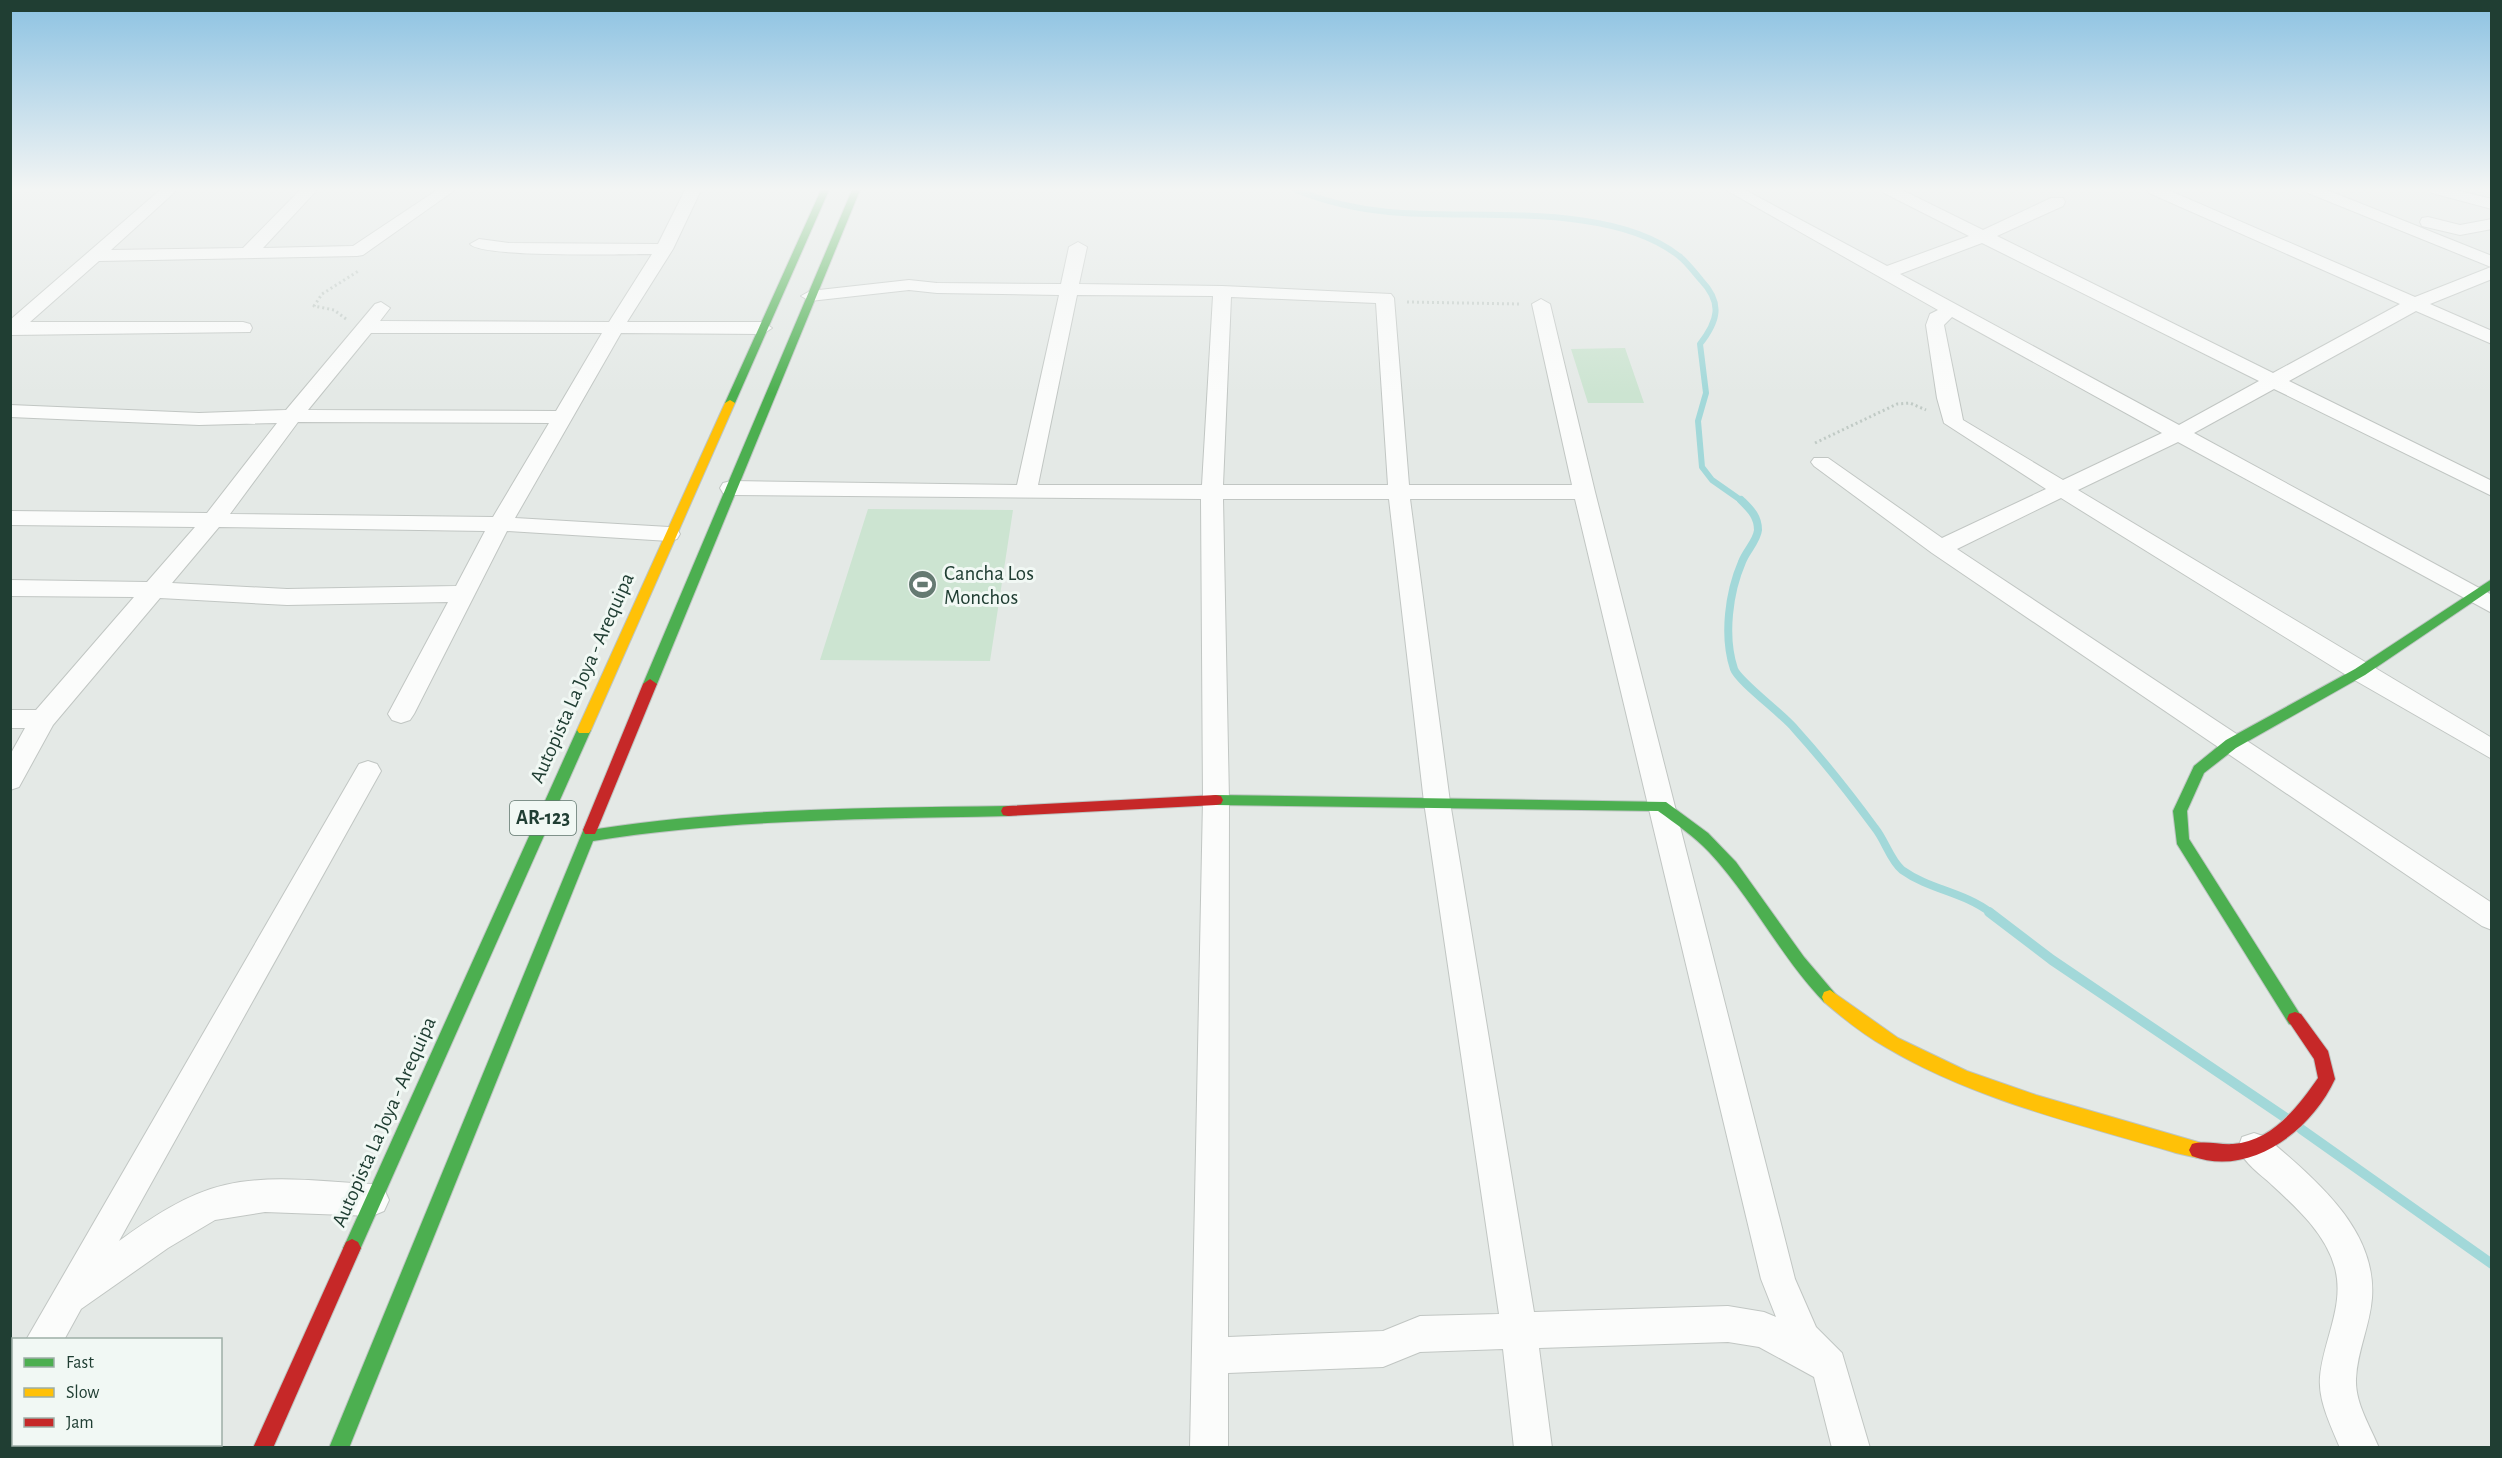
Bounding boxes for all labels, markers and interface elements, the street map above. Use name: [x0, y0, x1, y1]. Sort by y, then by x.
place label: Cancha Los Monchos: [944, 563, 1034, 608]
sports icon: Cancha Los Monchos: [907, 569, 939, 601]
street label: Autopista La Joya - Arequipa: [526, 570, 638, 786]
road number: AR-123: [510, 801, 576, 835]
street label: Autopista La Joya - Arequipa: [328, 1014, 440, 1230]
legend: [12, 1338, 222, 1446]
text: Fast: [66, 1354, 94, 1372]
text: Slow: [66, 1384, 99, 1402]
text: Jam: [66, 1414, 94, 1432]

